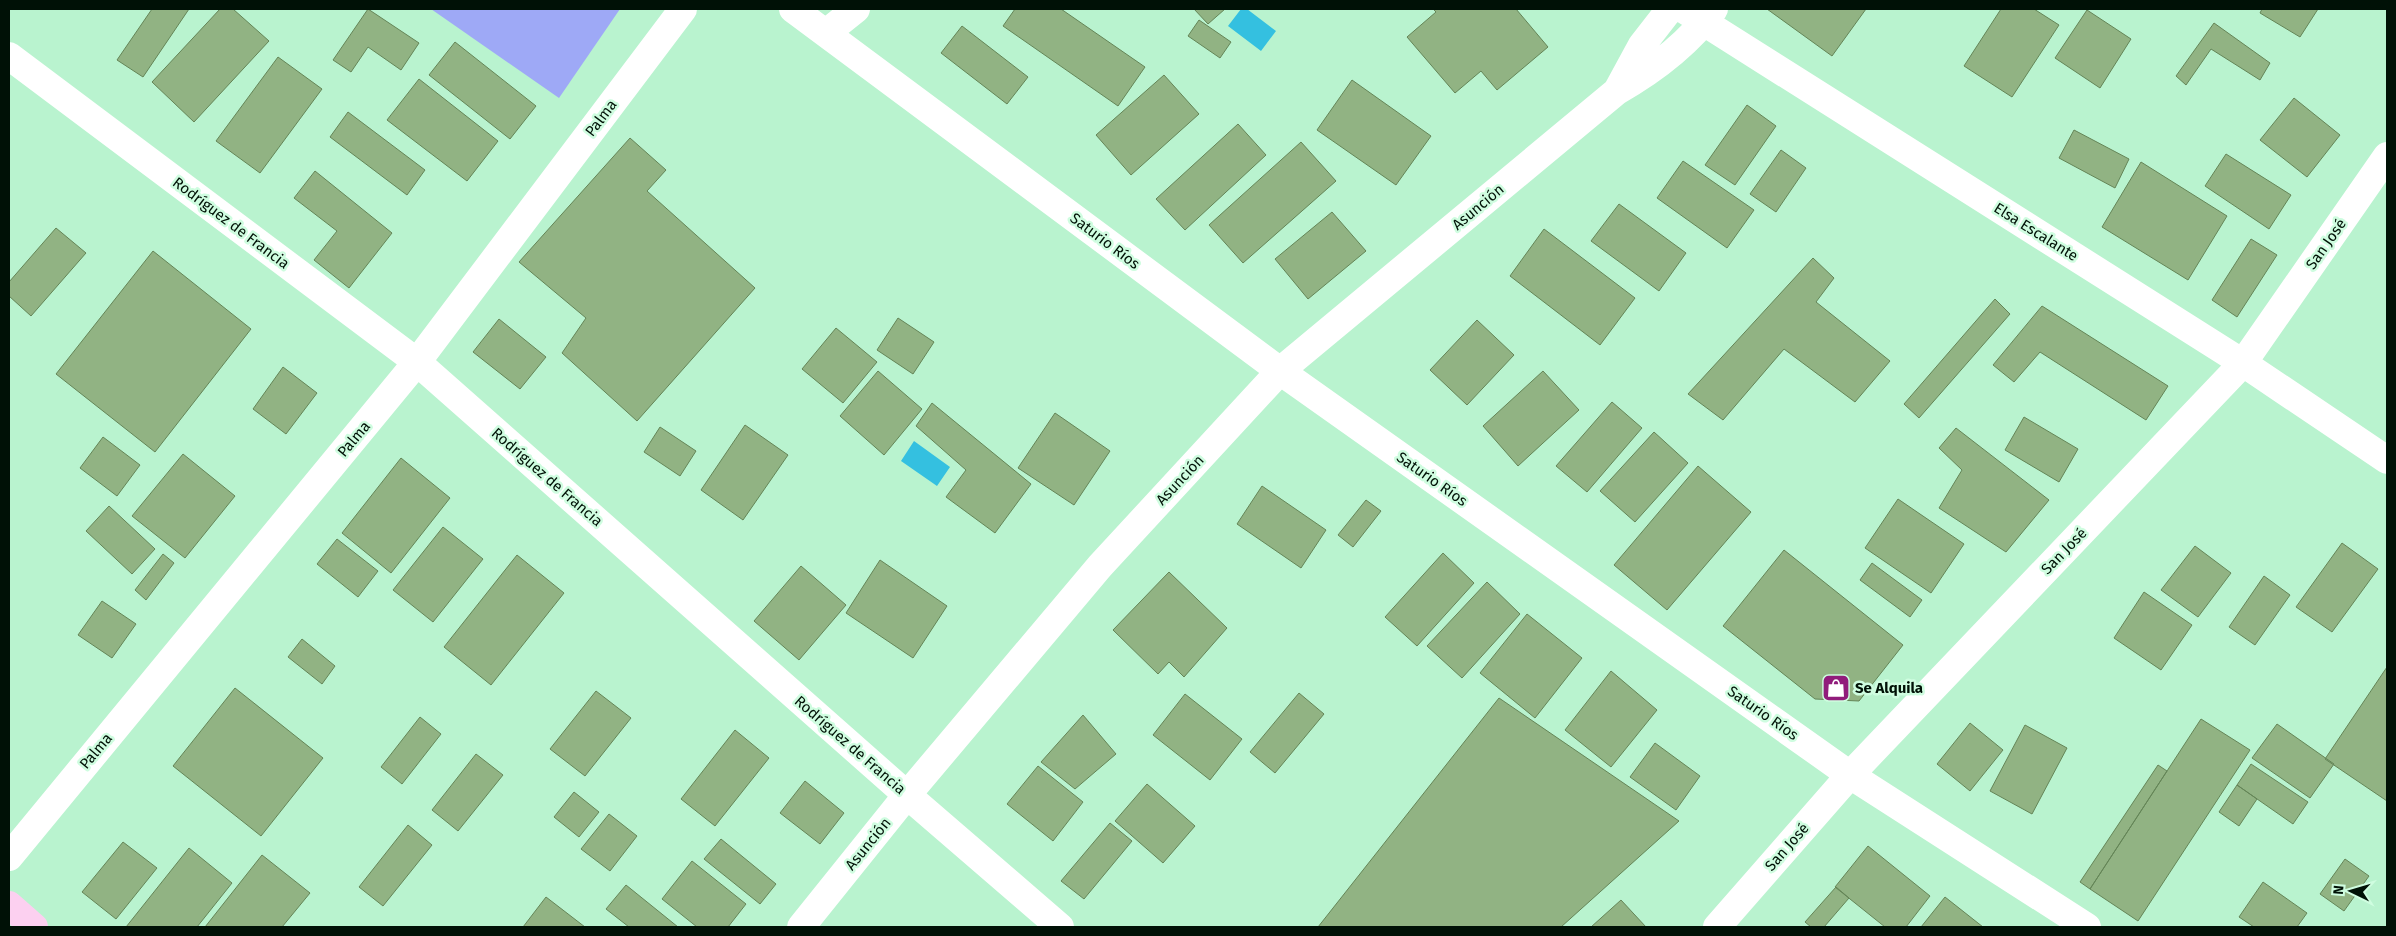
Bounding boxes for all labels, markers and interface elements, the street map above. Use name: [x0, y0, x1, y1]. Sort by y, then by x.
street label: Palma: [581, 96, 621, 140]
street label: Rodríguez de Francia: [169, 173, 293, 273]
street label: Asunción: [1448, 180, 1508, 234]
street label: Elsa Escalante: [1991, 199, 2081, 265]
street label: Saturio Ríos: [1067, 209, 1143, 273]
street label: San José: [2302, 215, 2350, 273]
street label: Palma: [334, 417, 374, 461]
street label: Rodríguez de Francia: [488, 424, 606, 530]
street label: Saturio Ríos: [1393, 448, 1471, 510]
street label: Asunción: [1152, 451, 1208, 509]
street label: San José: [2038, 524, 2090, 578]
shop icon: Se Alquila: [1821, 673, 1851, 703]
place label: Se Alquila: [1855, 679, 1923, 697]
street label: Saturio Ríos: [1724, 682, 1802, 744]
street label: Rodríguez de Francia: [791, 692, 909, 798]
street label: Palma: [76, 729, 116, 773]
street label: Asunción: [841, 814, 895, 874]
street label: San José: [1761, 819, 1813, 875]
north arrow: [2326, 866, 2376, 916]
text: N: [2330, 885, 2347, 895]

